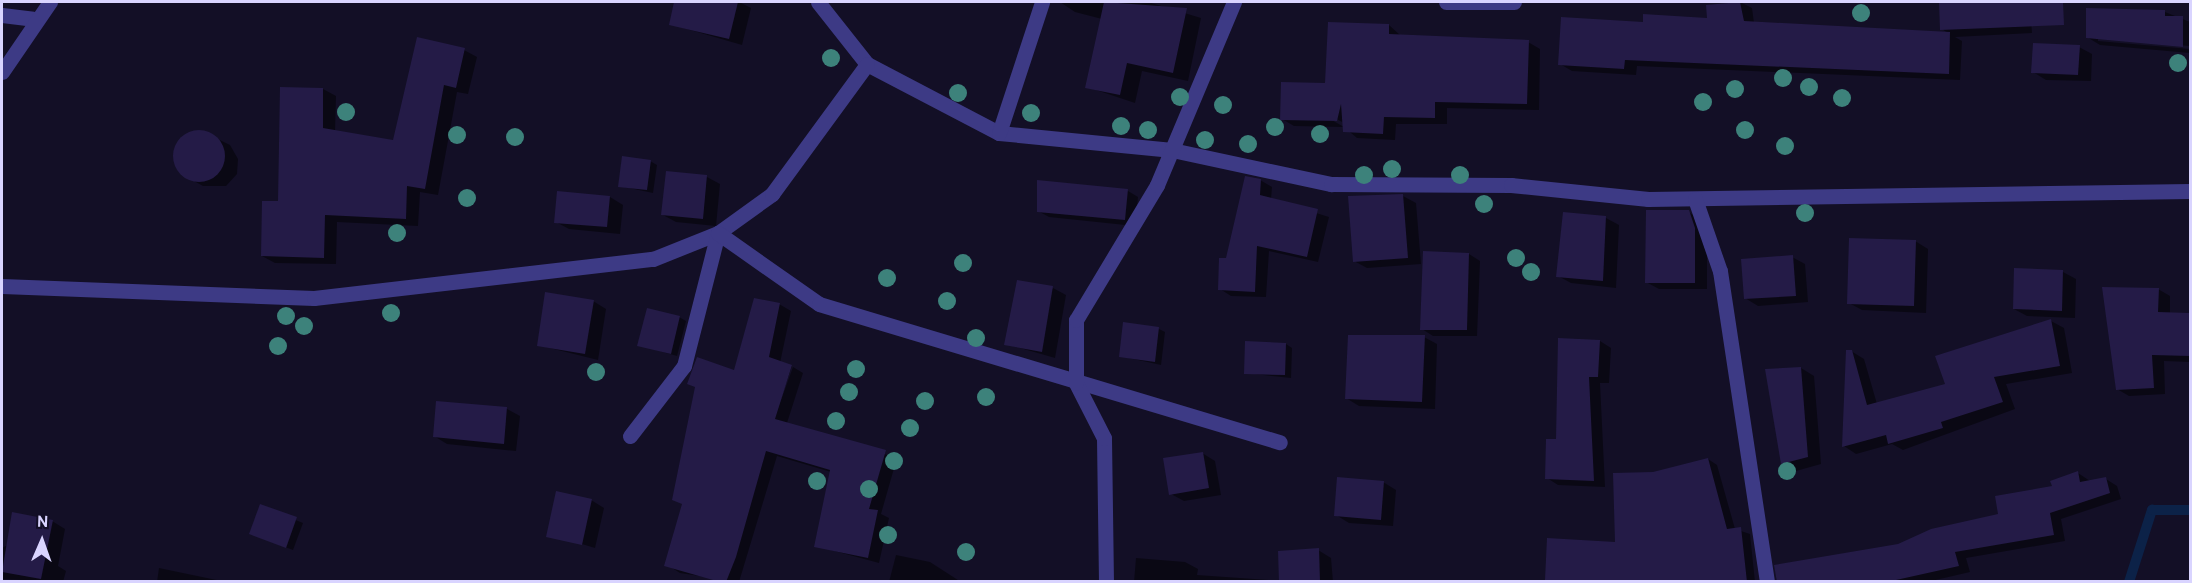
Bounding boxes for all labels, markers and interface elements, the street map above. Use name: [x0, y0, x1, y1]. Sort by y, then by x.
north arrow: [12, 511, 72, 571]
text: N: [37, 513, 49, 533]

